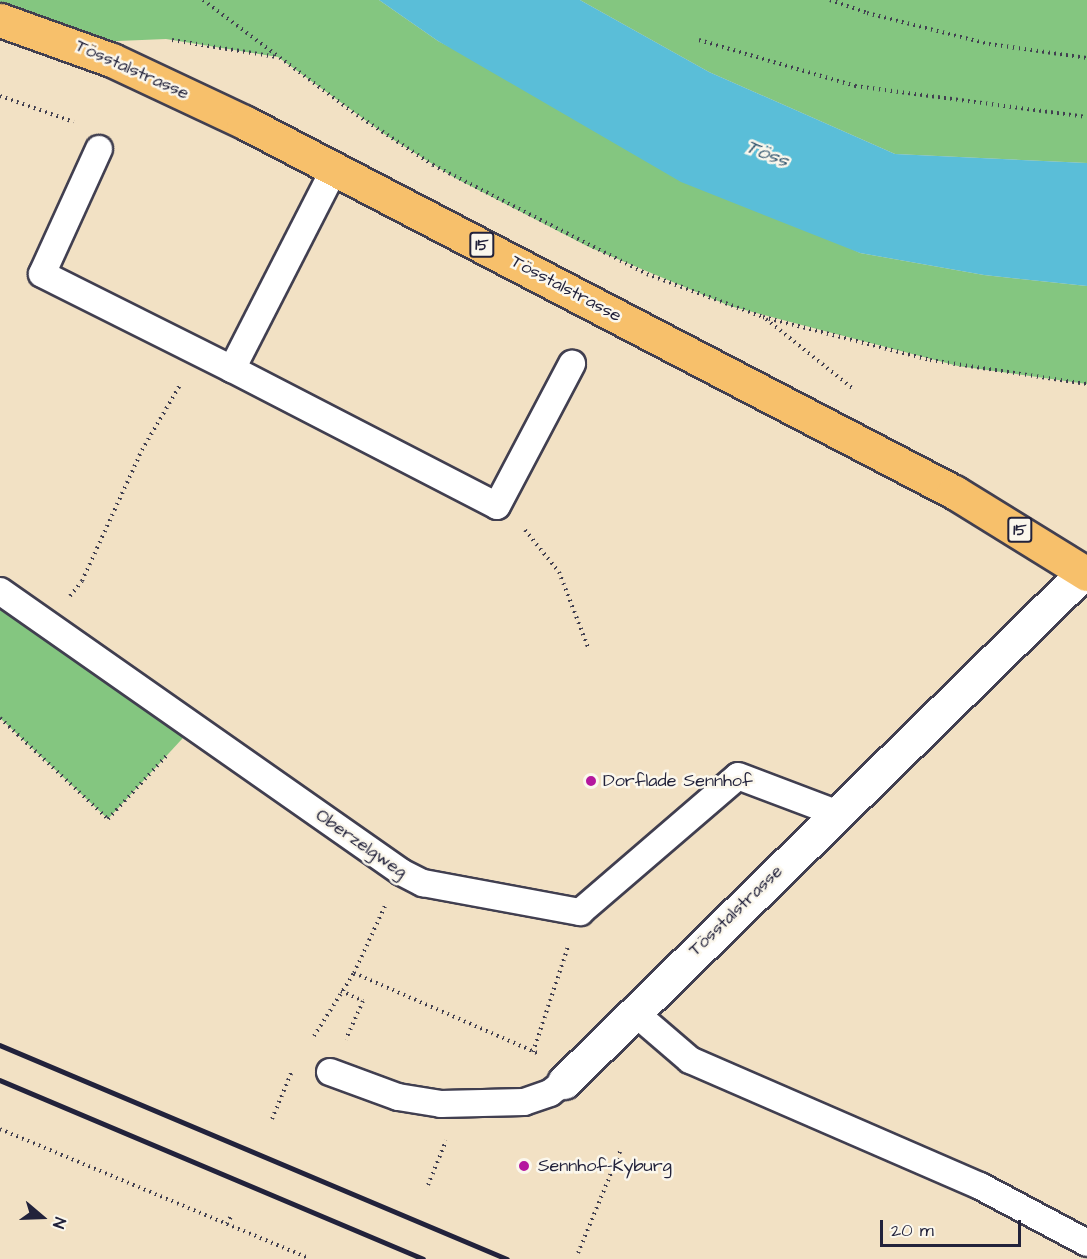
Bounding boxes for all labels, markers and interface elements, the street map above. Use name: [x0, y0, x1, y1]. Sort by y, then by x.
street label: Tösstalstrasse: [72, 35, 192, 105]
water label: Töss: [742, 135, 792, 173]
road number: 15: [468, 232, 496, 258]
street label: Tösstalstrasse: [507, 251, 625, 327]
road number: 15: [1006, 517, 1034, 543]
place label: Dorflade Sennhof: [603, 770, 753, 792]
marker: Dorflade Sennhof: [584, 774, 598, 788]
street label: Oberzelgweg: [311, 805, 411, 883]
street label: Tösstalstrasse: [685, 861, 787, 961]
place label: Sennhof-Kyburg: [538, 1155, 672, 1177]
marker: Sennhof-Kyburg: [515, 1157, 533, 1175]
north arrow: [12, 1187, 72, 1247]
scale bar: [883, 1208, 1024, 1246]
text: N: [47, 1215, 71, 1231]
text: 20 m: [891, 1218, 934, 1243]

